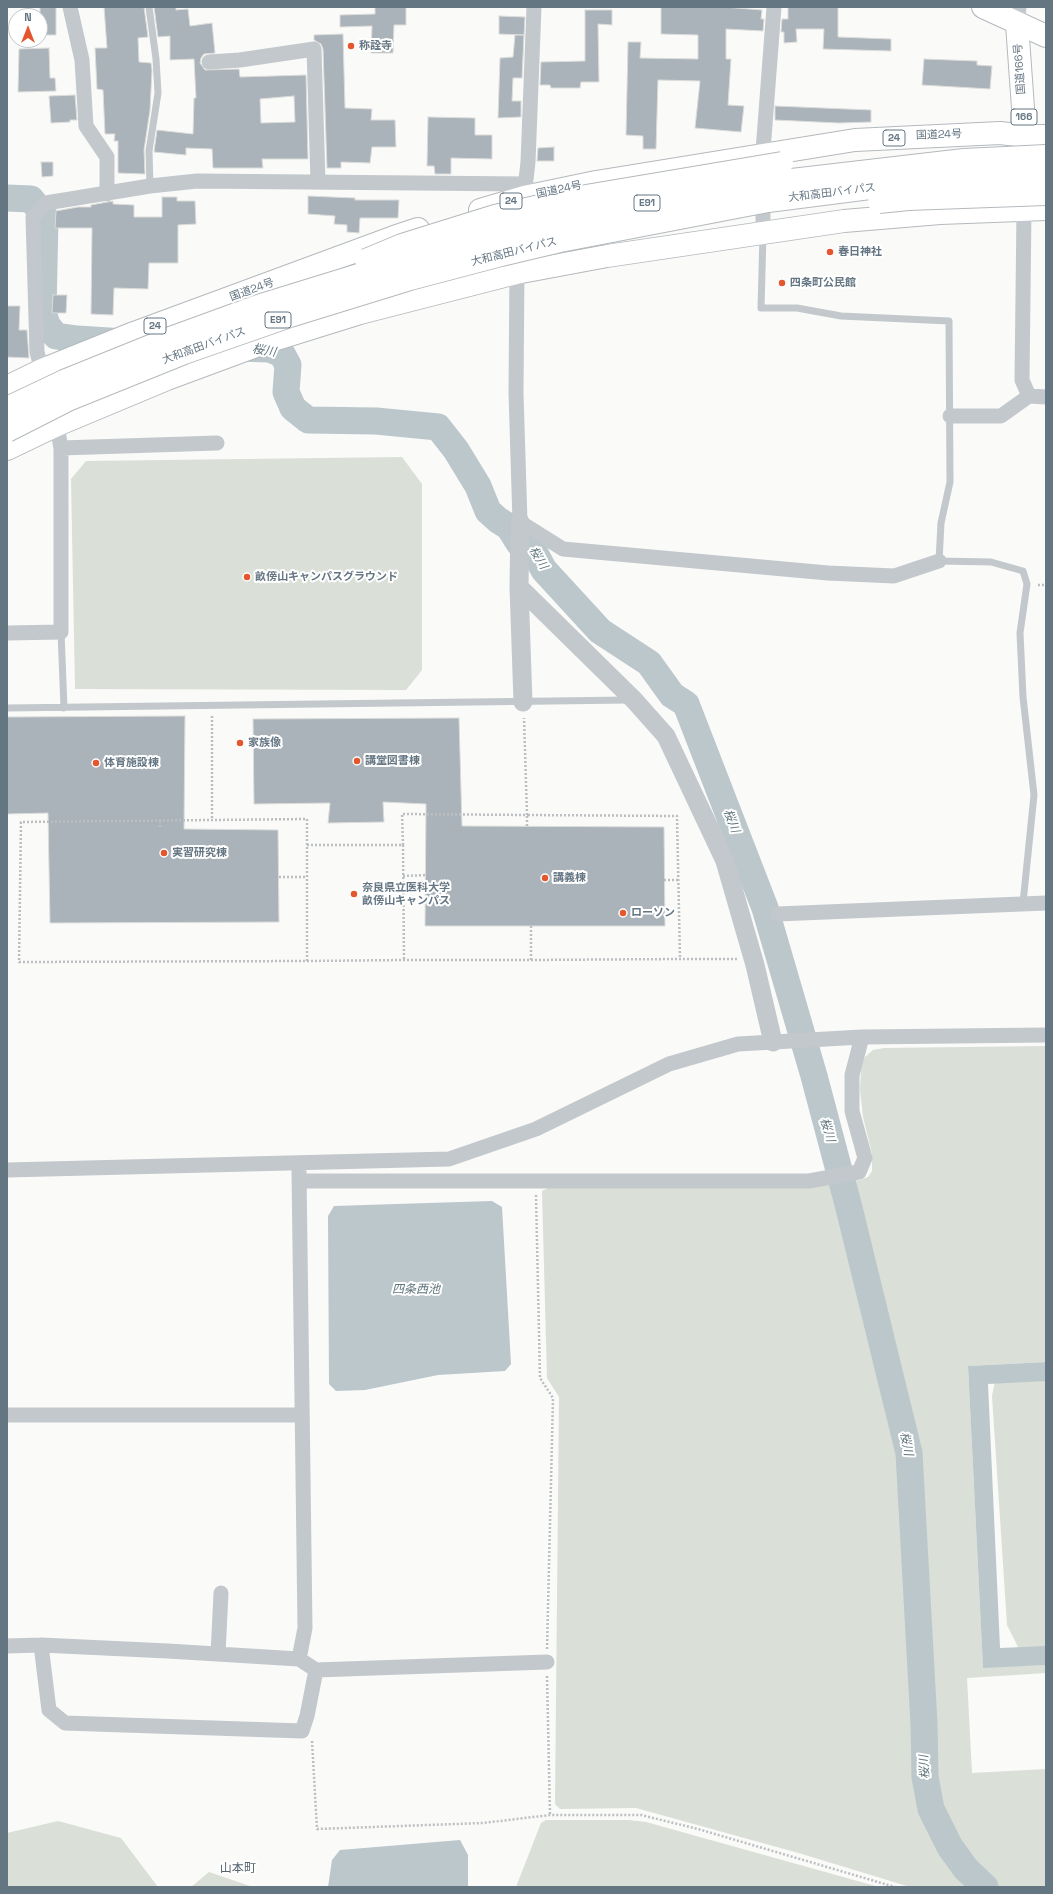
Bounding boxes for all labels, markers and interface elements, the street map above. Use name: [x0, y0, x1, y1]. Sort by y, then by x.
north arrow: [8, 8, 48, 48]
text: N: [24, 10, 32, 24]
place label: 称詮寺: [359, 39, 392, 53]
marker: 称詮寺: [346, 41, 356, 51]
street label: 国道166号: [1012, 43, 1028, 95]
road number: 166: [1011, 109, 1037, 125]
street label: 国道24号: [916, 128, 962, 142]
road number: 24: [883, 130, 905, 146]
street label: 国道24号: [535, 179, 583, 201]
street label: 大和高田バイパス: [788, 181, 876, 205]
road number: 24: [500, 193, 522, 209]
road number: E91: [634, 195, 660, 211]
street label: 大和高田バイパス: [470, 235, 558, 269]
place label: 春日神社: [838, 245, 882, 259]
marker: 春日神社: [825, 247, 835, 257]
street label: 国道24号: [228, 276, 276, 304]
place label: 四条町公民館: [790, 276, 856, 290]
marker: 四条町公民館: [777, 278, 787, 288]
road number: E91: [265, 312, 291, 328]
road number: 24: [144, 318, 166, 334]
street label: 大和高田バイパス: [160, 325, 248, 367]
water label: 桜川: [251, 342, 277, 360]
water label: 桜川: [526, 544, 550, 572]
place label: 畝傍山キャンパスグラウンド: [255, 570, 398, 584]
marker: 畝傍山キャンパスグラウンド: [242, 572, 252, 582]
place label: 家族像: [248, 736, 281, 750]
marker: 家族像: [235, 738, 245, 748]
place label: 講堂図書棟: [365, 754, 420, 768]
place label: 体育施設棟: [104, 756, 159, 770]
marker: 講堂図書棟: [352, 756, 362, 766]
marker: 体育施設棟: [91, 758, 101, 768]
water label: 桜川: [720, 807, 742, 835]
place label: 実習研究棟: [172, 846, 227, 860]
marker: 実習研究棟: [159, 848, 169, 858]
place label: 講義棟: [553, 871, 586, 885]
marker: 講義棟: [540, 873, 550, 883]
place label: 奈良県立医科大学 畝傍山キャンパス: [362, 881, 450, 907]
marker: 奈良県立医科大学 畝傍山キャンパス: [349, 889, 359, 899]
place label: ローソン: [631, 906, 675, 920]
marker: ローソン: [618, 908, 628, 918]
water label: 桜川: [817, 1116, 837, 1144]
water label: 四条西池: [392, 1283, 440, 1297]
water label: 桜川: [897, 1431, 915, 1457]
water label: 桜川: [917, 1755, 933, 1779]
district label: 山本町: [220, 1862, 256, 1876]

